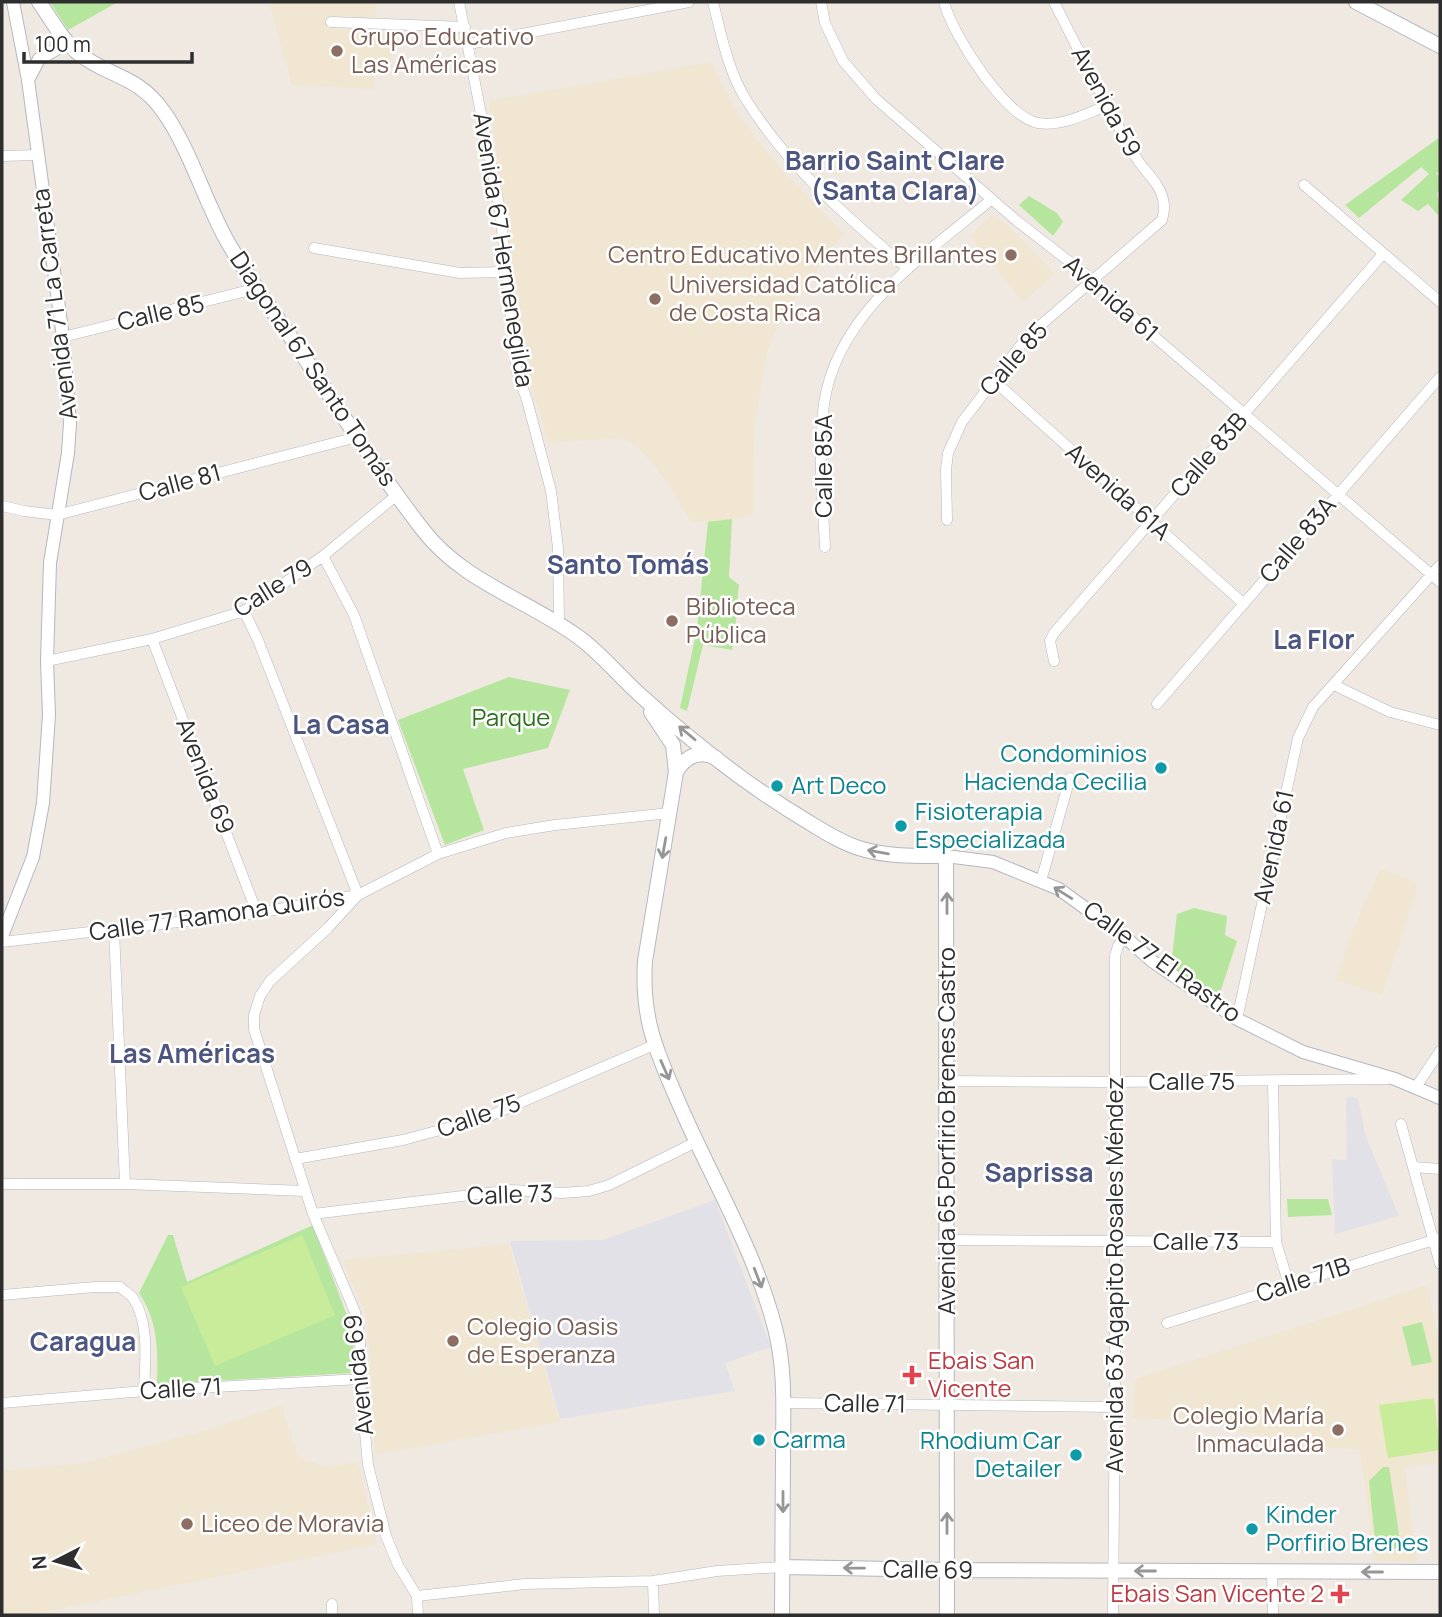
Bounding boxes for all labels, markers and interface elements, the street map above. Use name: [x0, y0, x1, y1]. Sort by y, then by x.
place label: Grupo Educativo Las Américas: [351, 19, 534, 80]
scale bar: [24, 21, 192, 65]
text: 100 m: [35, 30, 91, 58]
street label: Avenida 59: [1064, 40, 1150, 162]
marker: Grupo Educativo Las Américas: [329, 43, 345, 59]
street label: Avenida 67 Hermenegilda: [466, 110, 543, 390]
district label: Barrio Saint Clare (Santa Clara): [785, 142, 1005, 208]
street label: Avenida 71 La Carreta: [23, 187, 84, 422]
place label: Centro Educativo Mentes Brillantes: [608, 237, 997, 270]
street label: Diagonal 67 Santo Tomás: [223, 244, 405, 492]
marker: Centro Educativo Mentes Brillantes: [1003, 247, 1019, 263]
street label: Avenida 61: [1057, 247, 1166, 348]
place label: Universidad Católica de Costa Rica: [669, 267, 896, 328]
street label: Calle 85: [114, 286, 207, 338]
marker: Universidad Católica de Costa Rica: [647, 291, 663, 307]
street label: Calle 85: [971, 314, 1054, 402]
street label: Calle 83B: [1162, 405, 1254, 504]
street label: Calle 85A: [806, 414, 839, 518]
street label: Avenida 61A: [1059, 435, 1179, 547]
street label: Calle 81: [135, 455, 224, 508]
street label: Calle 83A: [1251, 489, 1343, 589]
district label: Santo Tomás: [547, 546, 709, 582]
street label: Calle 79: [226, 550, 318, 624]
place label: Biblioteca Pública: [686, 589, 796, 650]
marker: Biblioteca Pública: [664, 613, 680, 629]
district label: La Flor: [1273, 621, 1355, 657]
park label: Parque: [472, 700, 550, 733]
district label: La Casa: [292, 706, 390, 742]
street label: Avenida 69: [169, 713, 244, 838]
one-way arrow: [678, 726, 696, 741]
place label: Condominios Hacienda Cecilia: [964, 736, 1147, 797]
marker: Condominios Hacienda Cecilia: [1153, 760, 1169, 776]
place label: Art Deco: [791, 768, 887, 801]
marker: Art Deco: [769, 778, 785, 794]
street label: Avenida 61: [1244, 787, 1301, 907]
place label: Fisioterapia Especializada: [915, 794, 1065, 855]
marker: Fisioterapia Especializada: [893, 818, 909, 834]
one-way arrow: [657, 836, 670, 859]
one-way arrow: [867, 845, 890, 858]
street label: Calle 77 Ramona Quirós: [87, 879, 347, 948]
one-way arrow: [1054, 885, 1074, 899]
one-way arrow: [940, 892, 953, 915]
street label: Calle 77 El Rastro: [1077, 892, 1248, 1029]
street label: Avenida 65 Porfirio Brenes Castro: [929, 947, 962, 1315]
district label: Las Américas: [109, 1035, 275, 1071]
one-way arrow: [659, 1059, 672, 1081]
street label: Calle 75: [1149, 1064, 1235, 1097]
street label: Avenida 63 Agapito Rosales Méndez: [1097, 1077, 1130, 1473]
street label: Calle 75: [432, 1085, 525, 1144]
district label: Saprissa: [985, 1154, 1093, 1190]
street label: Calle 73: [466, 1176, 553, 1211]
street label: Calle 73: [1153, 1224, 1239, 1257]
street label: Calle 71B: [1251, 1248, 1354, 1309]
one-way arrow: [752, 1266, 765, 1288]
place label: Colegio Oasis de Esperanza: [467, 1309, 618, 1370]
street label: Avenida 69: [335, 1313, 380, 1437]
district label: Caragua: [30, 1323, 136, 1359]
marker: Colegio Oasis de Esperanza: [445, 1333, 461, 1349]
place label: Ebais San Vicente: [928, 1343, 1035, 1404]
marker: Ebais San Vicente: [902, 1365, 922, 1385]
street label: Calle 71: [139, 1369, 223, 1406]
street label: Calle 71: [824, 1385, 906, 1420]
place label: Colegio María Inmaculada: [1173, 1398, 1324, 1459]
place label: Carma: [773, 1422, 846, 1455]
marker: Colegio María Inmaculada: [1330, 1422, 1346, 1438]
place label: Rhodium Car Detailer: [920, 1423, 1062, 1484]
marker: Carma: [751, 1432, 767, 1448]
marker: Rhodium Car Detailer: [1068, 1447, 1084, 1463]
one-way arrow: [776, 1490, 790, 1513]
place label: Kinder Porfirio Brenes: [1266, 1497, 1429, 1558]
place label: Liceo de Moravia: [201, 1506, 384, 1539]
one-way arrow: [940, 1511, 954, 1534]
marker: Liceo de Moravia: [179, 1516, 195, 1532]
marker: Kinder Porfirio Brenes: [1244, 1521, 1260, 1537]
north arrow: [21, 1526, 91, 1596]
street label: Calle 69: [883, 1551, 973, 1586]
text: N: [25, 1555, 53, 1571]
one-way arrow: [843, 1562, 866, 1575]
one-way arrow: [1133, 1564, 1156, 1578]
one-way arrow: [1361, 1565, 1384, 1579]
place label: Ebais San Vicente 2: [1110, 1576, 1324, 1609]
marker: Ebais San Vicente 2: [1330, 1584, 1350, 1604]

